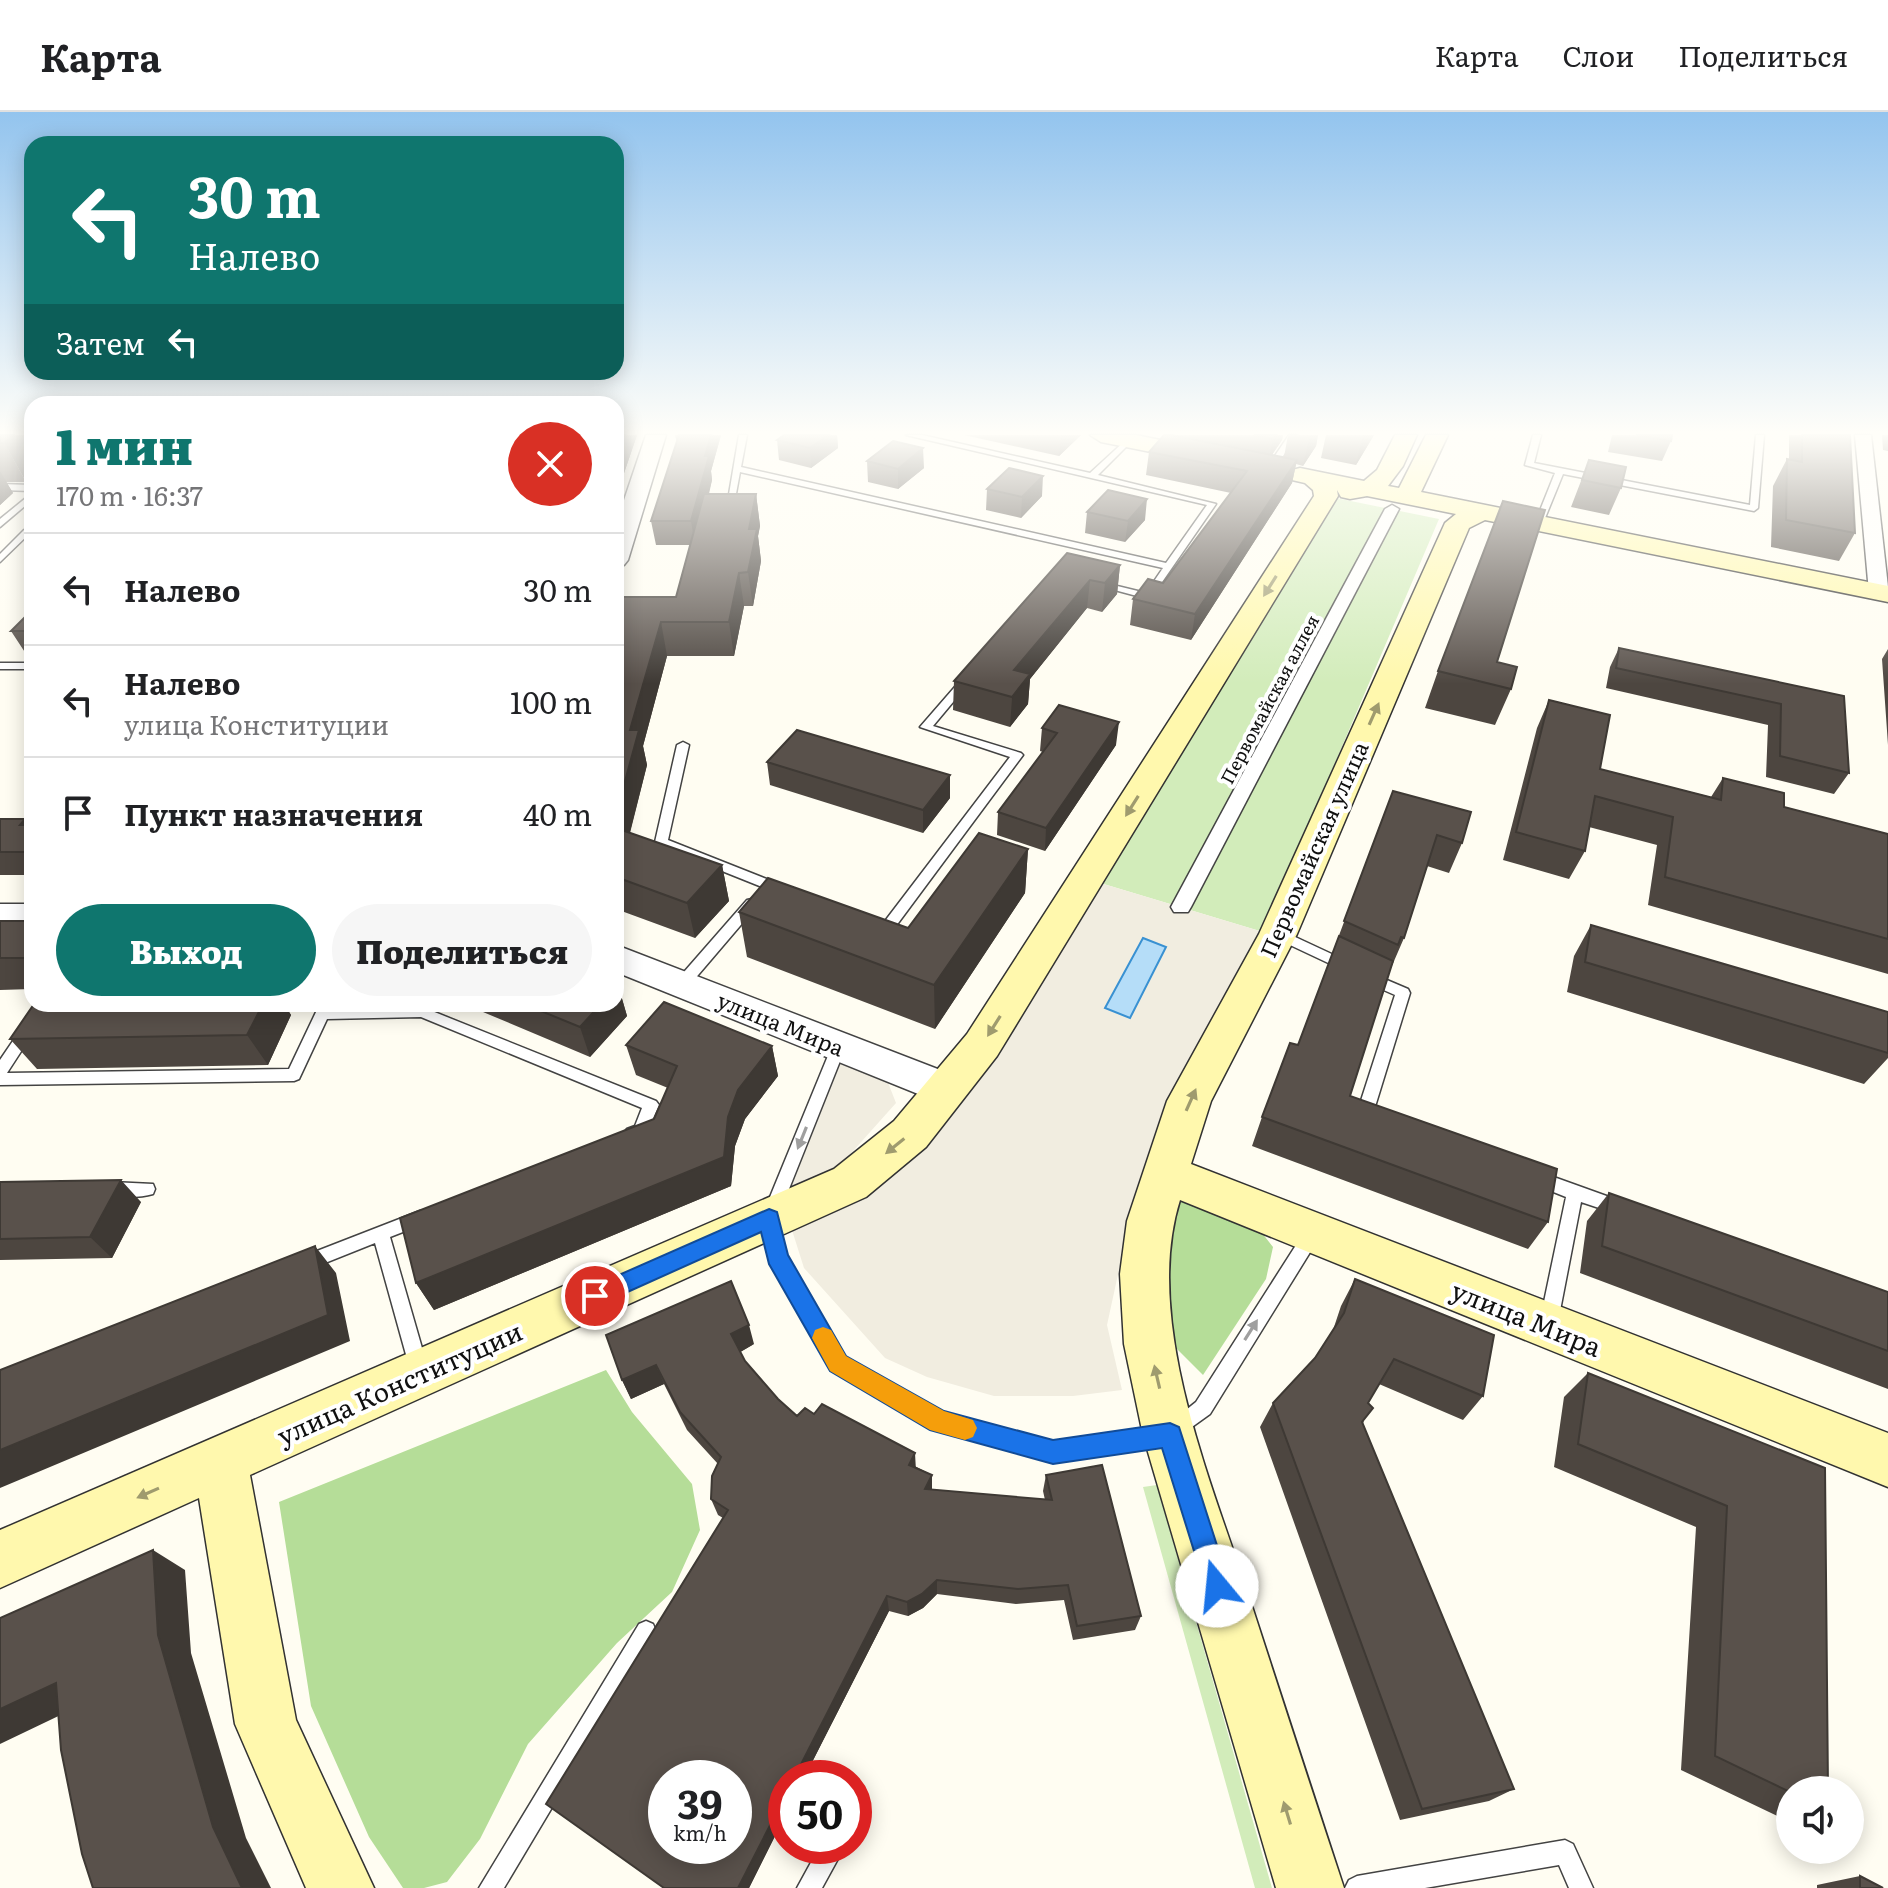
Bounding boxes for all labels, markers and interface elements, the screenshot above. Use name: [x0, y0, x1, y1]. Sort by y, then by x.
text: Карта: [40, 27, 162, 84]
text: Карта: [1435, 34, 1519, 76]
text: Слои: [1563, 34, 1634, 76]
text: Поделиться: [1678, 34, 1848, 76]
text: 30 m: [188, 152, 321, 235]
icon: left: [56, 168, 160, 272]
text: Налево: [188, 228, 320, 281]
text: Затем: [56, 320, 145, 364]
icon: left: [161, 320, 205, 364]
text: 1 мин: [56, 409, 193, 480]
button: close: [508, 422, 592, 506]
text: 170 m · 16:37: [56, 475, 203, 514]
icon: left: [56, 567, 100, 611]
text: Налево: [124, 567, 240, 611]
text: 30 m: [523, 567, 592, 611]
one-way arrow: [1263, 575, 1277, 597]
street label: Первомайская аллея: [1213, 610, 1325, 788]
text: Налево: [124, 660, 240, 704]
icon: left: [56, 679, 100, 723]
text: 100 m: [510, 679, 592, 723]
one-way arrow: [1368, 702, 1381, 725]
text: улица Конституции: [124, 704, 389, 743]
street label: Первомайская улица: [1250, 735, 1376, 962]
icon: arrive: [56, 791, 100, 835]
text: Пункт назначения: [124, 791, 423, 835]
text: 40 m: [523, 791, 592, 835]
one-way arrow: [1125, 796, 1140, 817]
button: Выход: [56, 904, 316, 996]
button: Поделиться: [332, 904, 592, 996]
street label: улица Мира: [713, 983, 850, 1064]
one-way arrow: [986, 1016, 1001, 1037]
one-way arrow: [1185, 1088, 1198, 1112]
one-way arrow: [795, 1126, 808, 1150]
one-way arrow: [885, 1137, 905, 1154]
pin: [561, 1262, 629, 1330]
street label: улица Мира: [1446, 1269, 1608, 1365]
icon: arrive: [573, 1274, 617, 1318]
street label: улица Конституции: [270, 1310, 528, 1454]
one-way arrow: [1244, 1320, 1259, 1341]
one-way arrow: [1150, 1364, 1163, 1389]
one-way arrow: [136, 1486, 160, 1500]
position arrow: [1175, 1544, 1259, 1628]
speed limit sign: 50: [768, 1760, 872, 1864]
text: 39: [677, 1772, 723, 1831]
map controls: [1776, 1776, 1864, 1864]
button: sound: [1776, 1776, 1864, 1864]
one-way arrow: [1280, 1801, 1293, 1825]
text: km/h: [673, 1817, 727, 1847]

